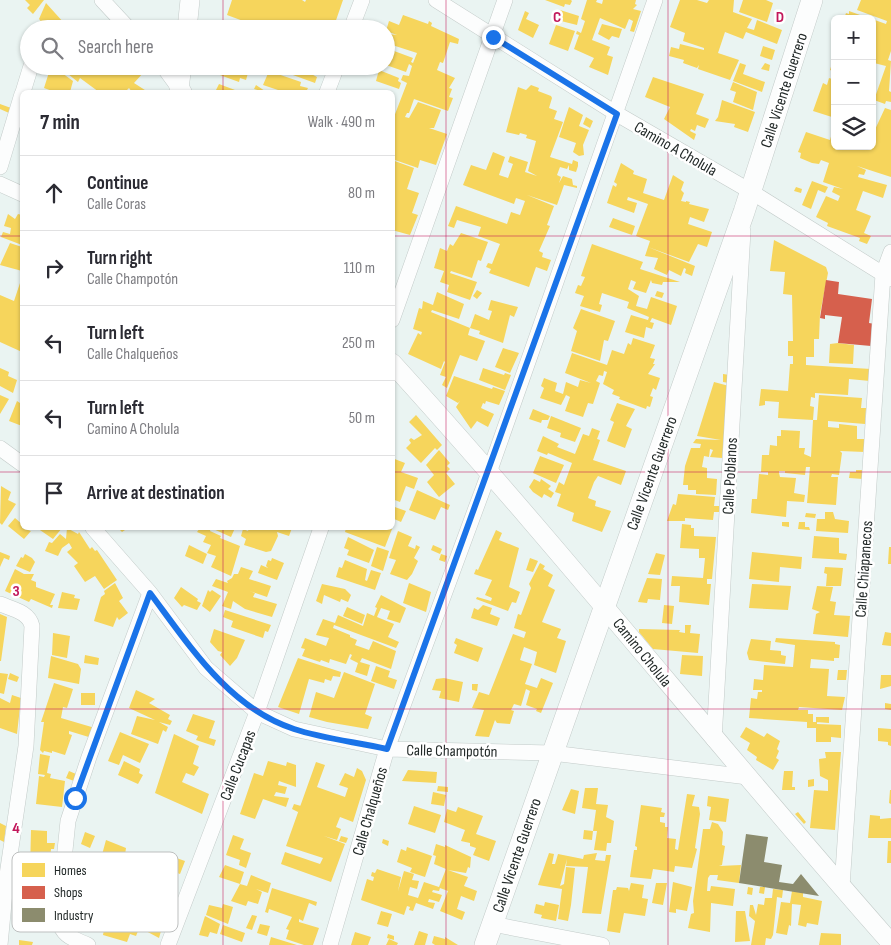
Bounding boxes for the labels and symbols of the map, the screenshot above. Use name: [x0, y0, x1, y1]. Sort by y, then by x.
text: C: [553, 8, 561, 27]
text: D: [776, 8, 784, 27]
route end: [482, 26, 505, 49]
street label: Calle Vicente Guerrero: [757, 31, 812, 150]
street label: Camino A Cholula: [631, 118, 720, 181]
street label: Calle Vicente Guerrero: [623, 414, 682, 533]
street label: Calle Poblanos: [719, 437, 742, 515]
street label: Calle Chiapanecos: [852, 520, 877, 618]
text: 3: [12, 582, 20, 601]
street label: Camino Cholula: [608, 615, 675, 691]
street label: Calle Cucapas: [216, 727, 261, 803]
street label: Calle Champotón: [406, 741, 498, 762]
street label: Calle Chalqueños: [349, 765, 392, 858]
route start: [64, 787, 87, 810]
street label: Calle Vicente Guerrero: [489, 796, 546, 915]
text: 4: [12, 819, 20, 838]
legend: [12, 852, 178, 932]
text: Homes: [54, 862, 87, 879]
text: Shops: [54, 884, 83, 901]
text: Industry: [54, 907, 94, 924]

